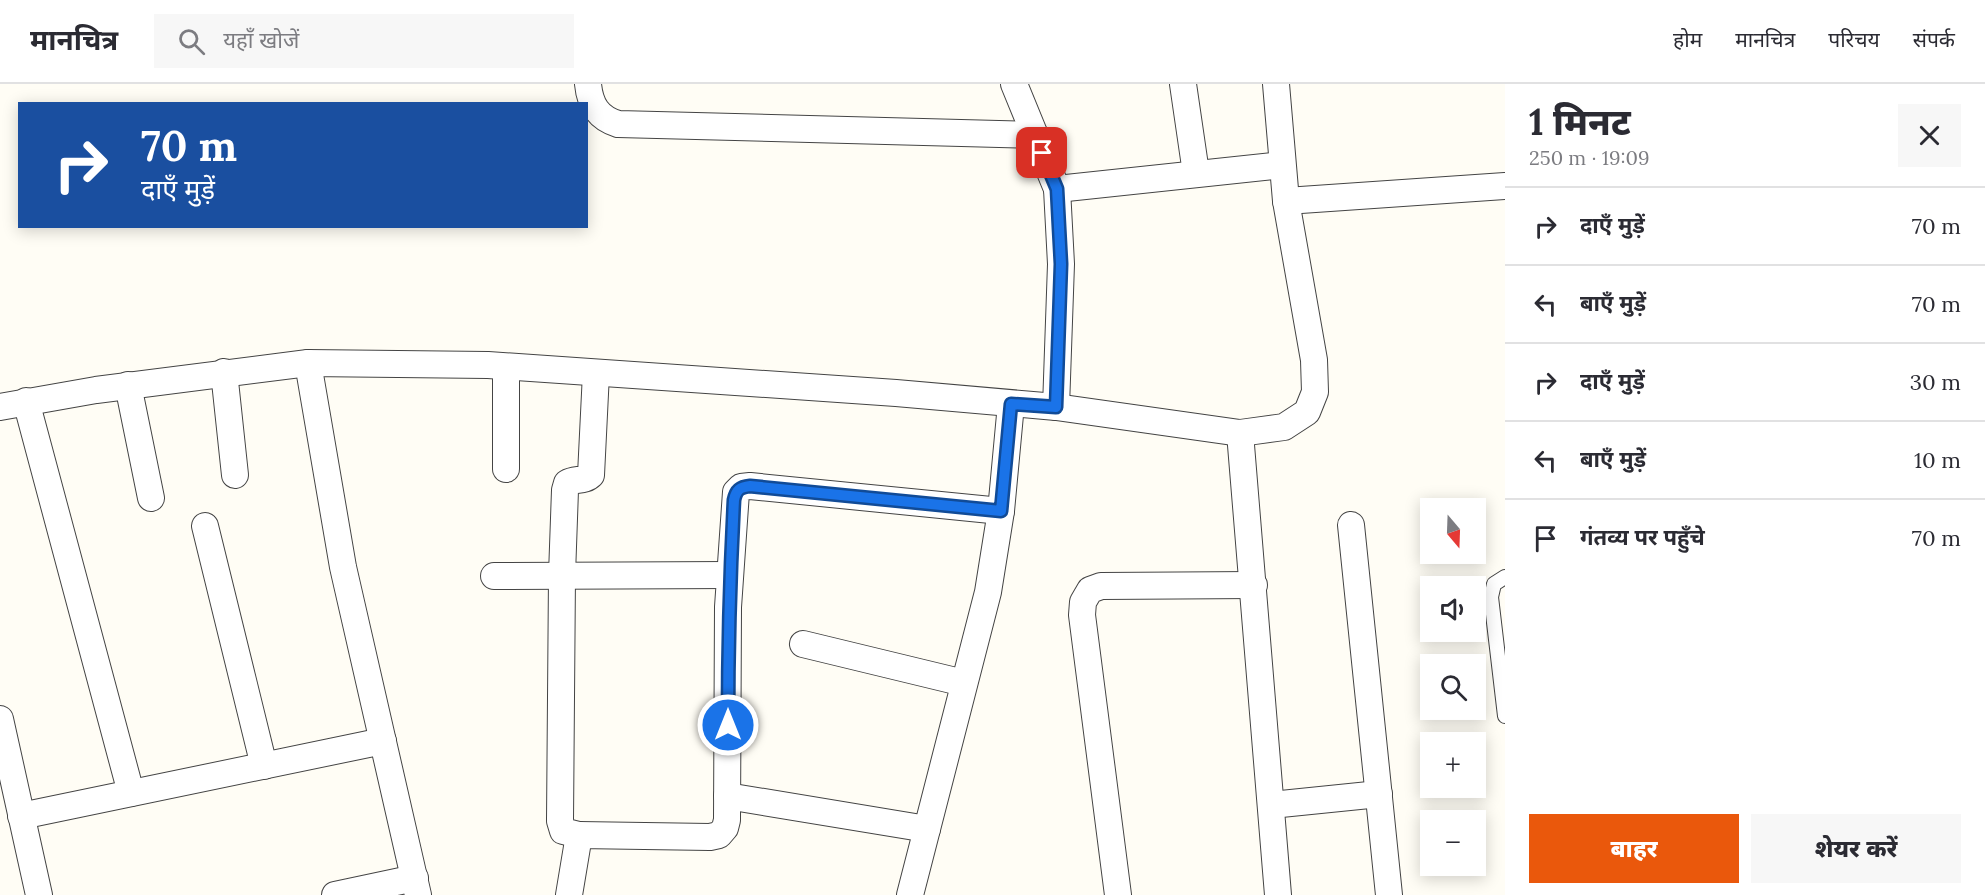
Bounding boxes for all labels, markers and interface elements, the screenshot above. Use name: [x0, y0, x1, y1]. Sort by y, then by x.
search box: [154, 14, 574, 68]
text: मानचित्र: [30, 22, 118, 58]
icon: search: [175, 25, 208, 58]
text: यहाँ खोजें: [223, 26, 299, 54]
text: होम: [1673, 26, 1702, 53]
text: मानचित्र: [1735, 26, 1795, 53]
text: परिचय: [1828, 26, 1880, 53]
text: संपर्क: [1913, 26, 1955, 53]
text: 1 मिनट: [1529, 99, 1631, 145]
button: close: [1898, 104, 1961, 167]
text: 70 m: [141, 119, 237, 173]
icon: right: [42, 126, 120, 204]
pin: [1016, 127, 1067, 178]
icon: arrive: [1025, 136, 1058, 169]
text: 250 m · 19:09: [1529, 145, 1650, 170]
text: दाएँ मुड़ें: [141, 172, 215, 206]
icon: right: [1529, 210, 1562, 243]
text: दाएँ मुड़ें: [1580, 211, 1645, 239]
text: 70 m: [1912, 212, 1961, 240]
icon: left: [1529, 288, 1562, 321]
text: बाएँ मुड़ें: [1580, 289, 1646, 317]
text: 70 m: [1912, 290, 1961, 318]
icon: right: [1529, 366, 1562, 399]
text: दाएँ मुड़ें: [1580, 367, 1645, 395]
text: 30 m: [1910, 368, 1961, 396]
icon: left: [1529, 444, 1562, 477]
text: बाएँ मुड़ें: [1580, 445, 1646, 473]
text: 10 m: [1914, 446, 1961, 474]
north arrow: [1420, 498, 1486, 564]
map controls: [1420, 498, 1486, 876]
icon: arrive: [1529, 522, 1562, 555]
text: गंतव्य पर पहुँचे: [1580, 523, 1705, 551]
text: 70 m: [1912, 524, 1961, 552]
button: sound: [1420, 576, 1486, 642]
button: search: [1420, 654, 1486, 720]
position arrow: [696, 693, 760, 757]
button: +: [1420, 732, 1486, 798]
button: −: [1420, 810, 1486, 876]
button: बाहर: [1529, 814, 1739, 883]
button: शेयर करें: [1751, 814, 1961, 883]

